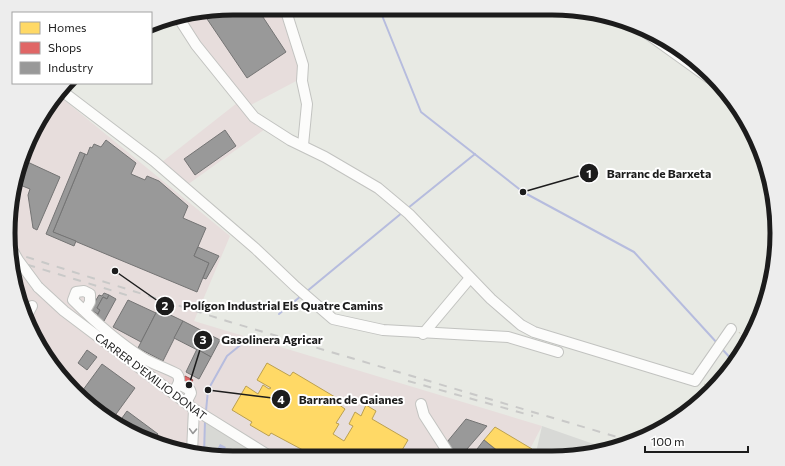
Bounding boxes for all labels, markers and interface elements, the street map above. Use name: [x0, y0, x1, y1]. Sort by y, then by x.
legend: [12, 12, 152, 84]
text: Homes: [48, 20, 86, 34]
text: Shops: [48, 40, 82, 54]
text: Industry: [48, 60, 93, 74]
callout: Barranc de Barxeta: [579, 161, 719, 185]
text: 1: [586, 166, 592, 180]
text: Barranc de Barxeta: [607, 166, 711, 180]
callout: Polígon Industrial Els Quatre Camins: [155, 294, 392, 318]
text: 2: [162, 298, 169, 312]
text: Polígon Industrial Els Quatre Camins: [183, 298, 384, 312]
callout: Gasolinera Agricar: [193, 328, 331, 352]
street label: CARRER D'EMILIO DONAT: [93, 330, 209, 422]
text: 3: [200, 332, 207, 346]
text: Gasolinera Agricar: [221, 332, 323, 346]
callout: Barranc de Gaianes: [271, 387, 411, 411]
text: 4: [277, 392, 285, 406]
text: Barranc de Gaianes: [299, 392, 404, 406]
one-way arrow: [189, 428, 197, 434]
scale bar: [645, 428, 748, 454]
text: 100 m: [651, 434, 685, 448]

